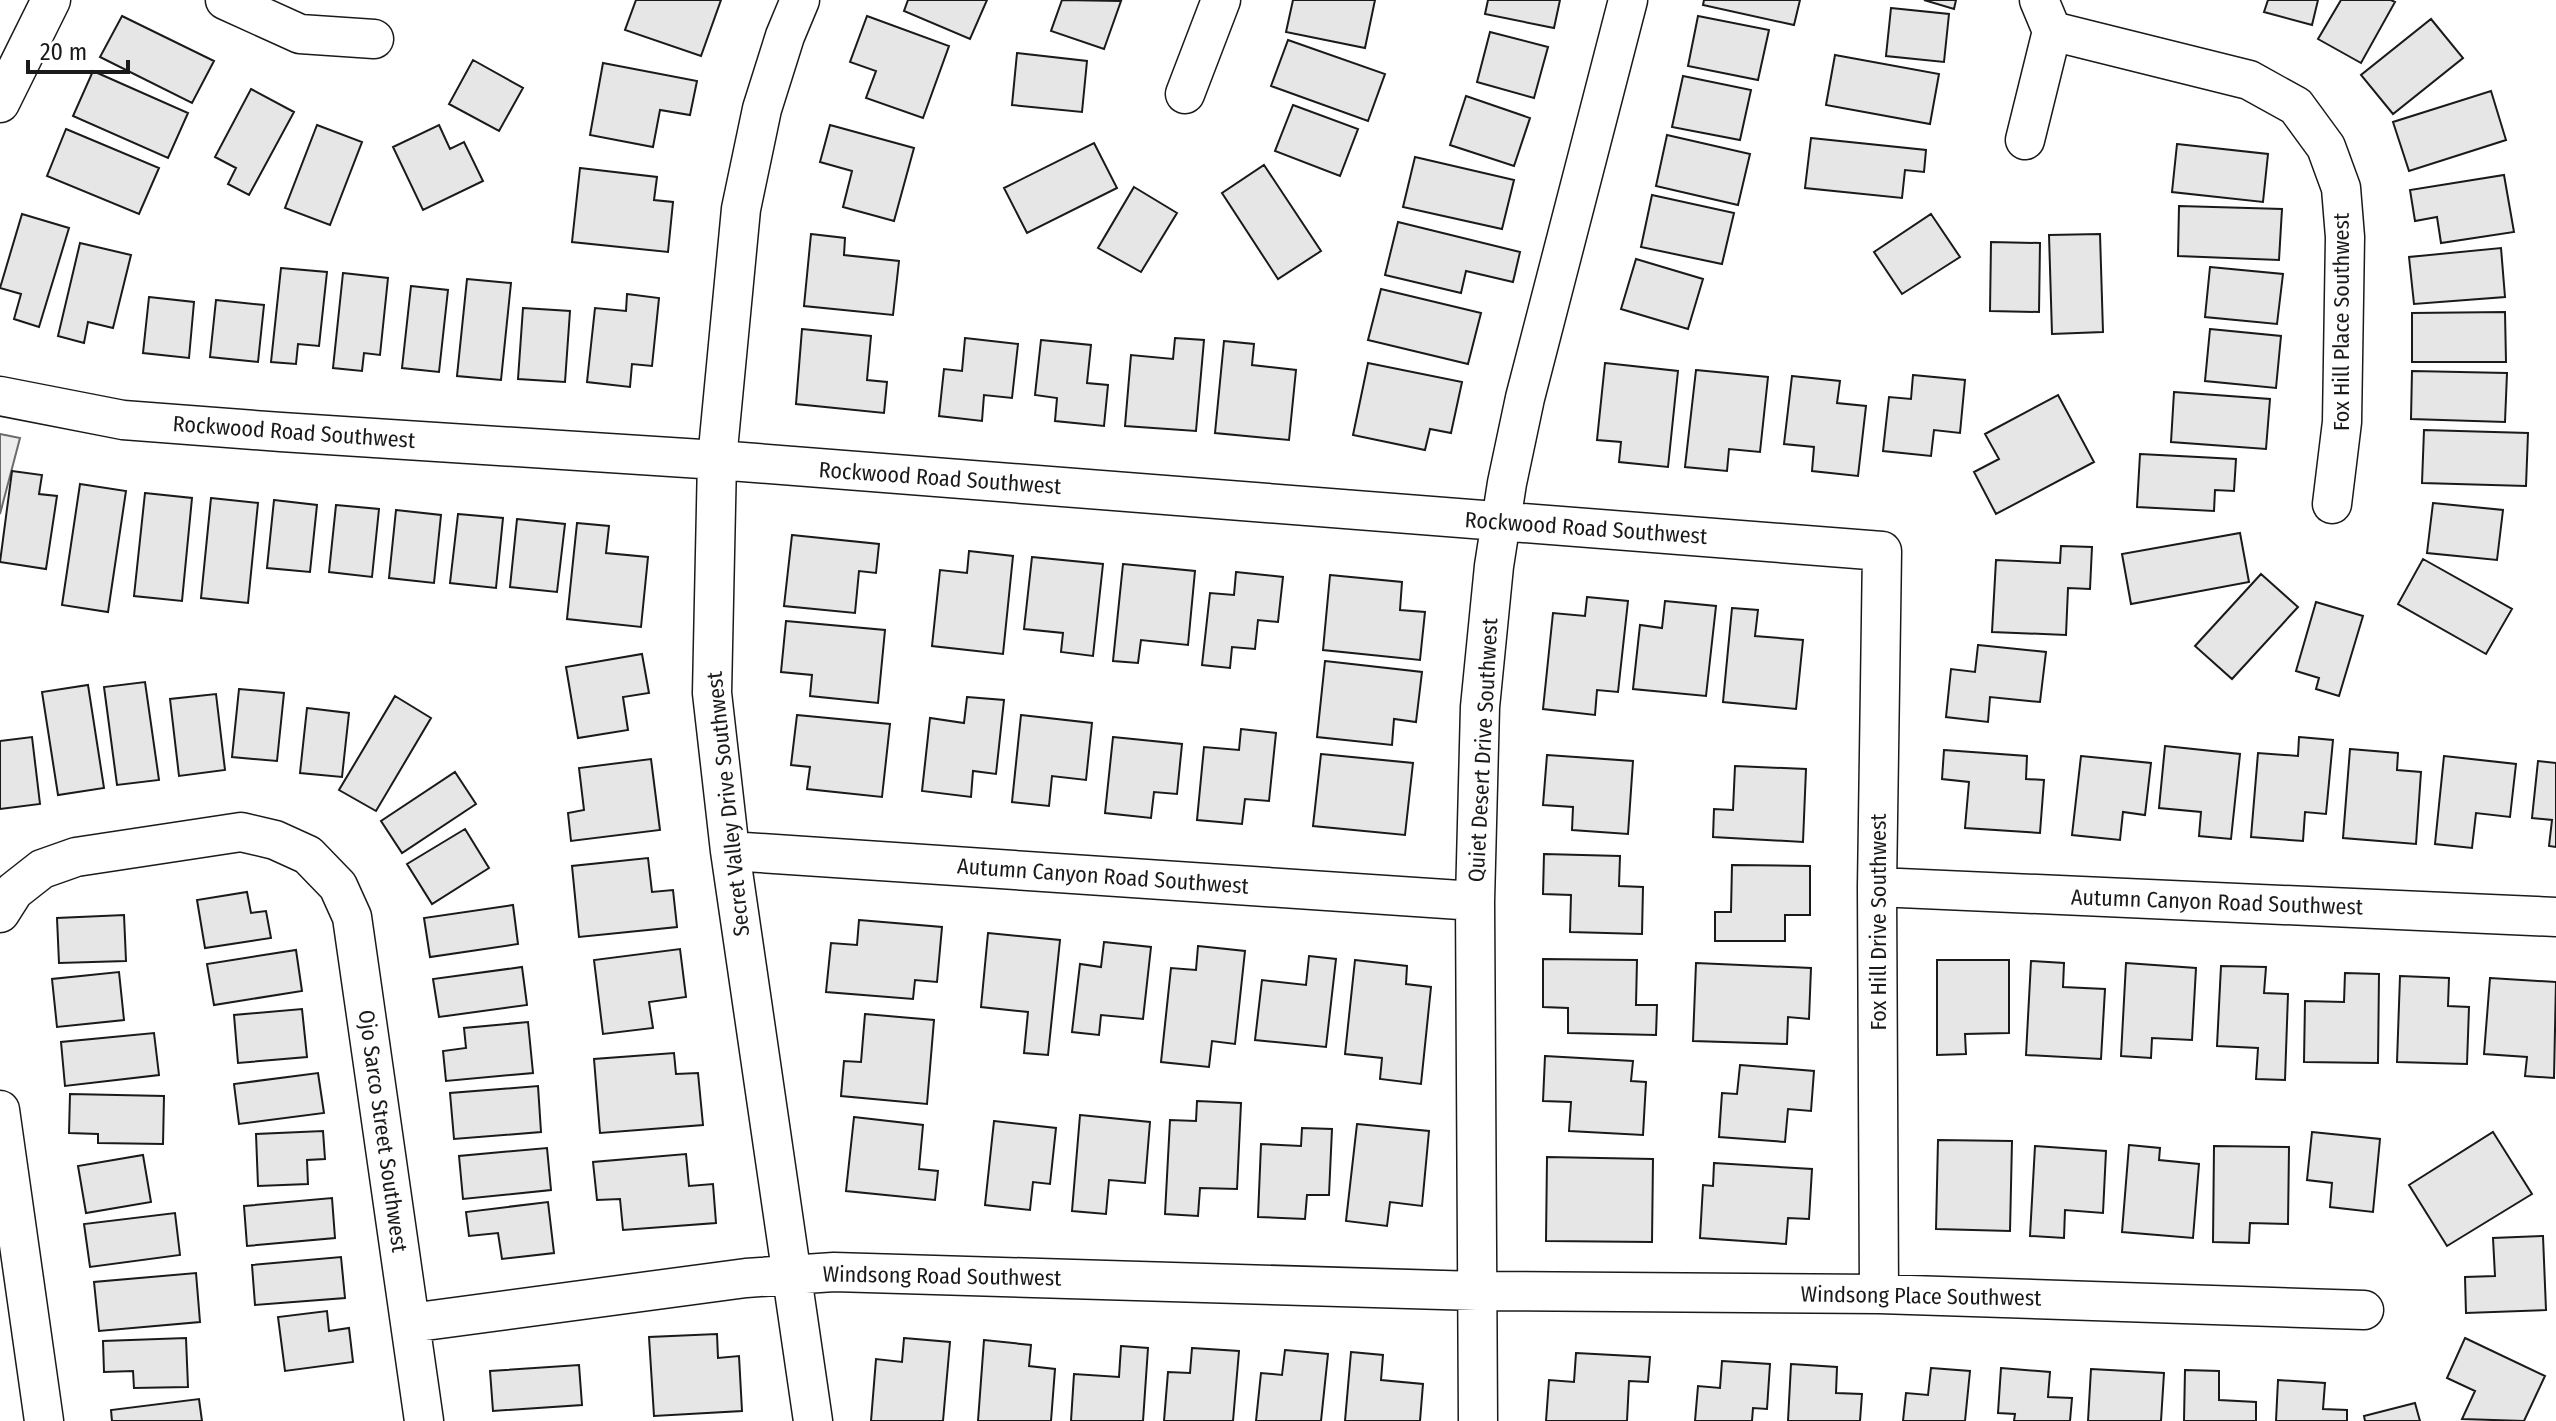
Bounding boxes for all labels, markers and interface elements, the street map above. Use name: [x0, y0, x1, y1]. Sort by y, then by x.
scale bar: [28, 24, 128, 74]
text: 20 m: [40, 38, 87, 66]
street label: Fox Hill Place Southwest: [2328, 212, 2355, 431]
street label: Rockwood Road Southwest: [172, 410, 417, 454]
street label: Rockwood Road Southwest: [818, 456, 1063, 500]
street label: Rockwood Road Southwest: [1464, 506, 1709, 550]
street label: Quiet Desert Drive Southwest: [1463, 616, 1503, 883]
street label: Secret Valley Drive Southwest: [701, 670, 755, 938]
street label: Fox Hill Drive Southwest: [1865, 813, 1892, 1031]
street label: Autumn Canyon Road Southwest: [956, 852, 1250, 900]
street label: Autumn Canyon Road Southwest: [2071, 883, 2364, 921]
street label: Ojo Sarco Street Southwest: [353, 1008, 413, 1255]
street label: Windsong Road Southwest: [822, 1260, 1062, 1292]
street label: Windsong Place Southwest: [1800, 1280, 2042, 1312]

